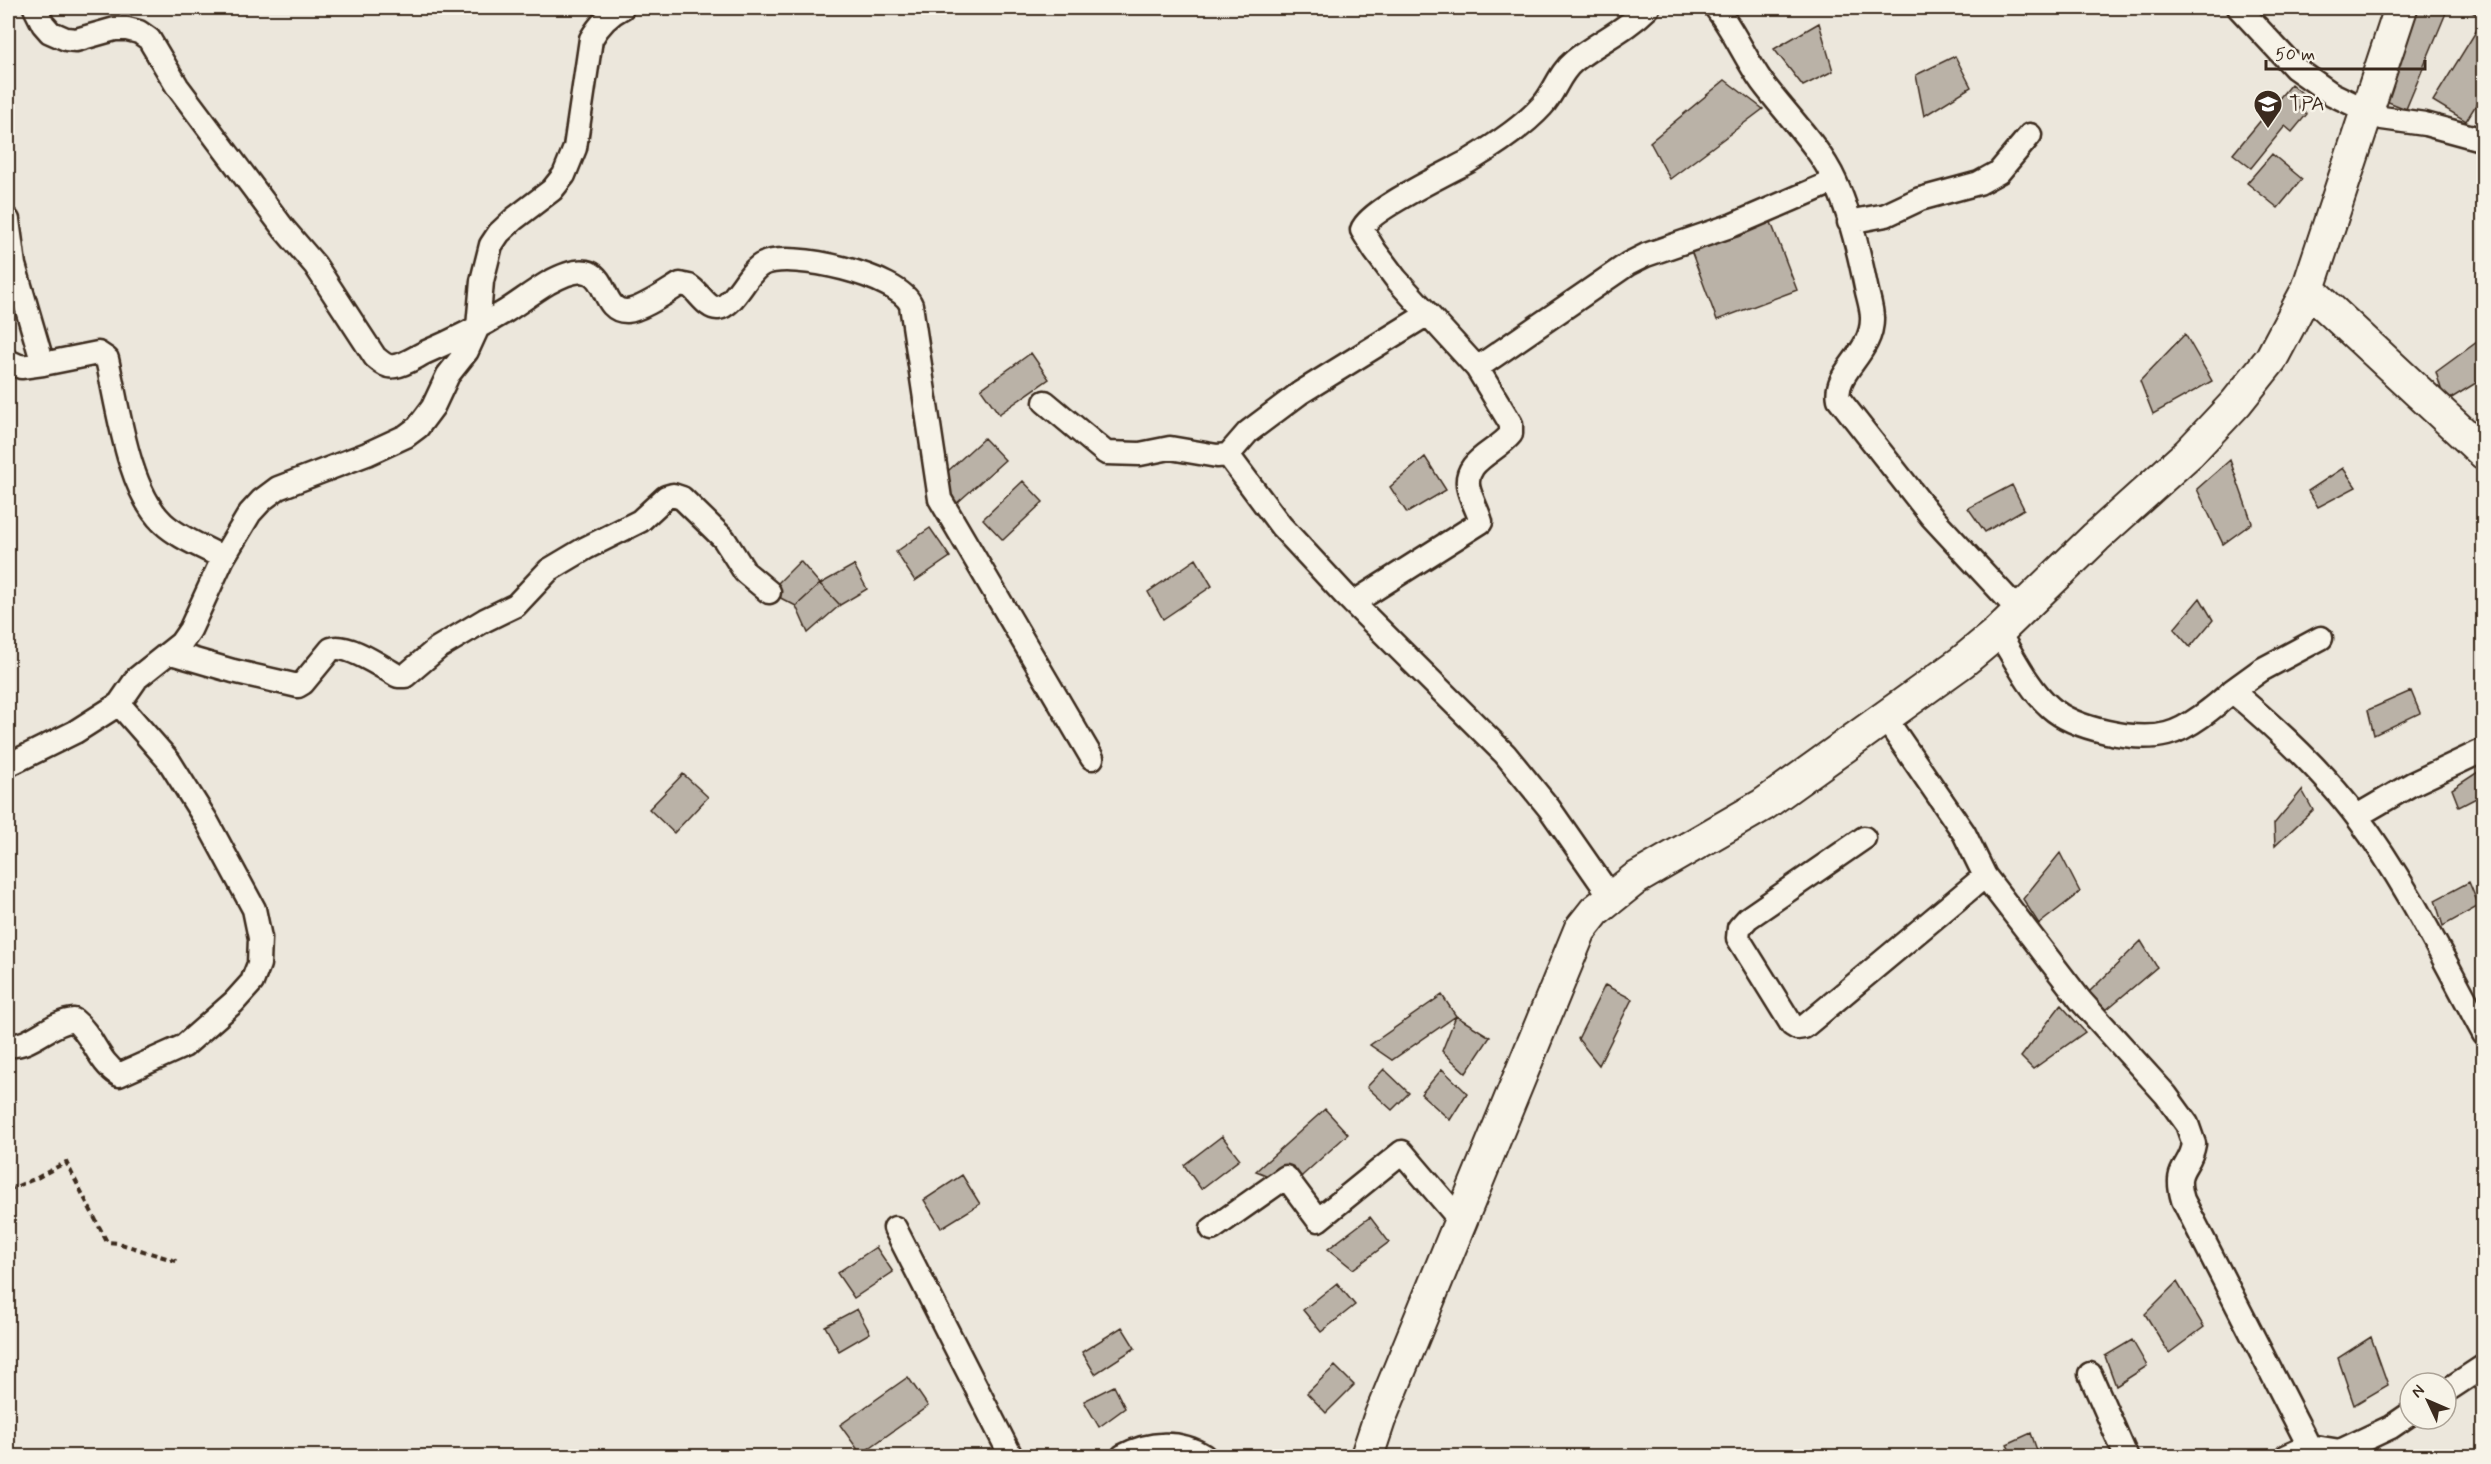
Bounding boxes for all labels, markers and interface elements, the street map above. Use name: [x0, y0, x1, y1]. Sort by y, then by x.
scale bar: [2266, 33, 2425, 71]
text: 50 m: [2275, 43, 2315, 67]
school or university icon: TPA: [2252, 88, 2284, 130]
place label: TPA: [2289, 90, 2325, 118]
north arrow: [2398, 1371, 2458, 1431]
text: N: [2407, 1380, 2430, 1403]

